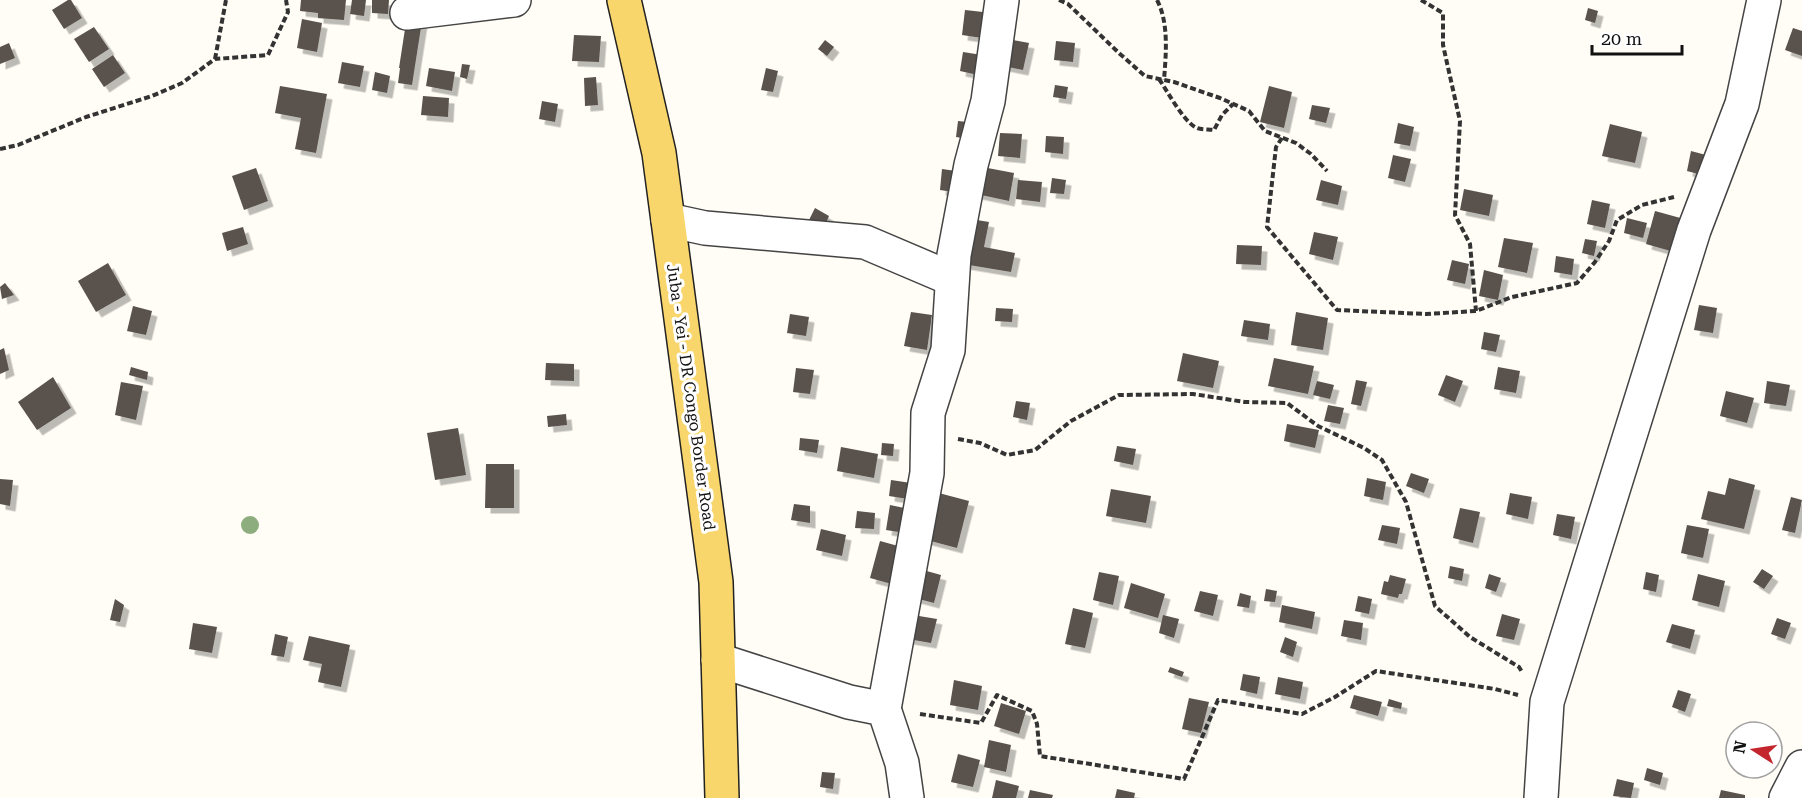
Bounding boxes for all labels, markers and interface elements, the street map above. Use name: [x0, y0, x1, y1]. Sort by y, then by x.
scale bar: [1592, 18, 1682, 56]
text: 20 m: [1601, 28, 1642, 49]
street label: Juba - Yei - DR Congo Border Road: [663, 262, 719, 532]
north arrow: [1724, 720, 1784, 780]
text: N: [1729, 739, 1750, 755]

